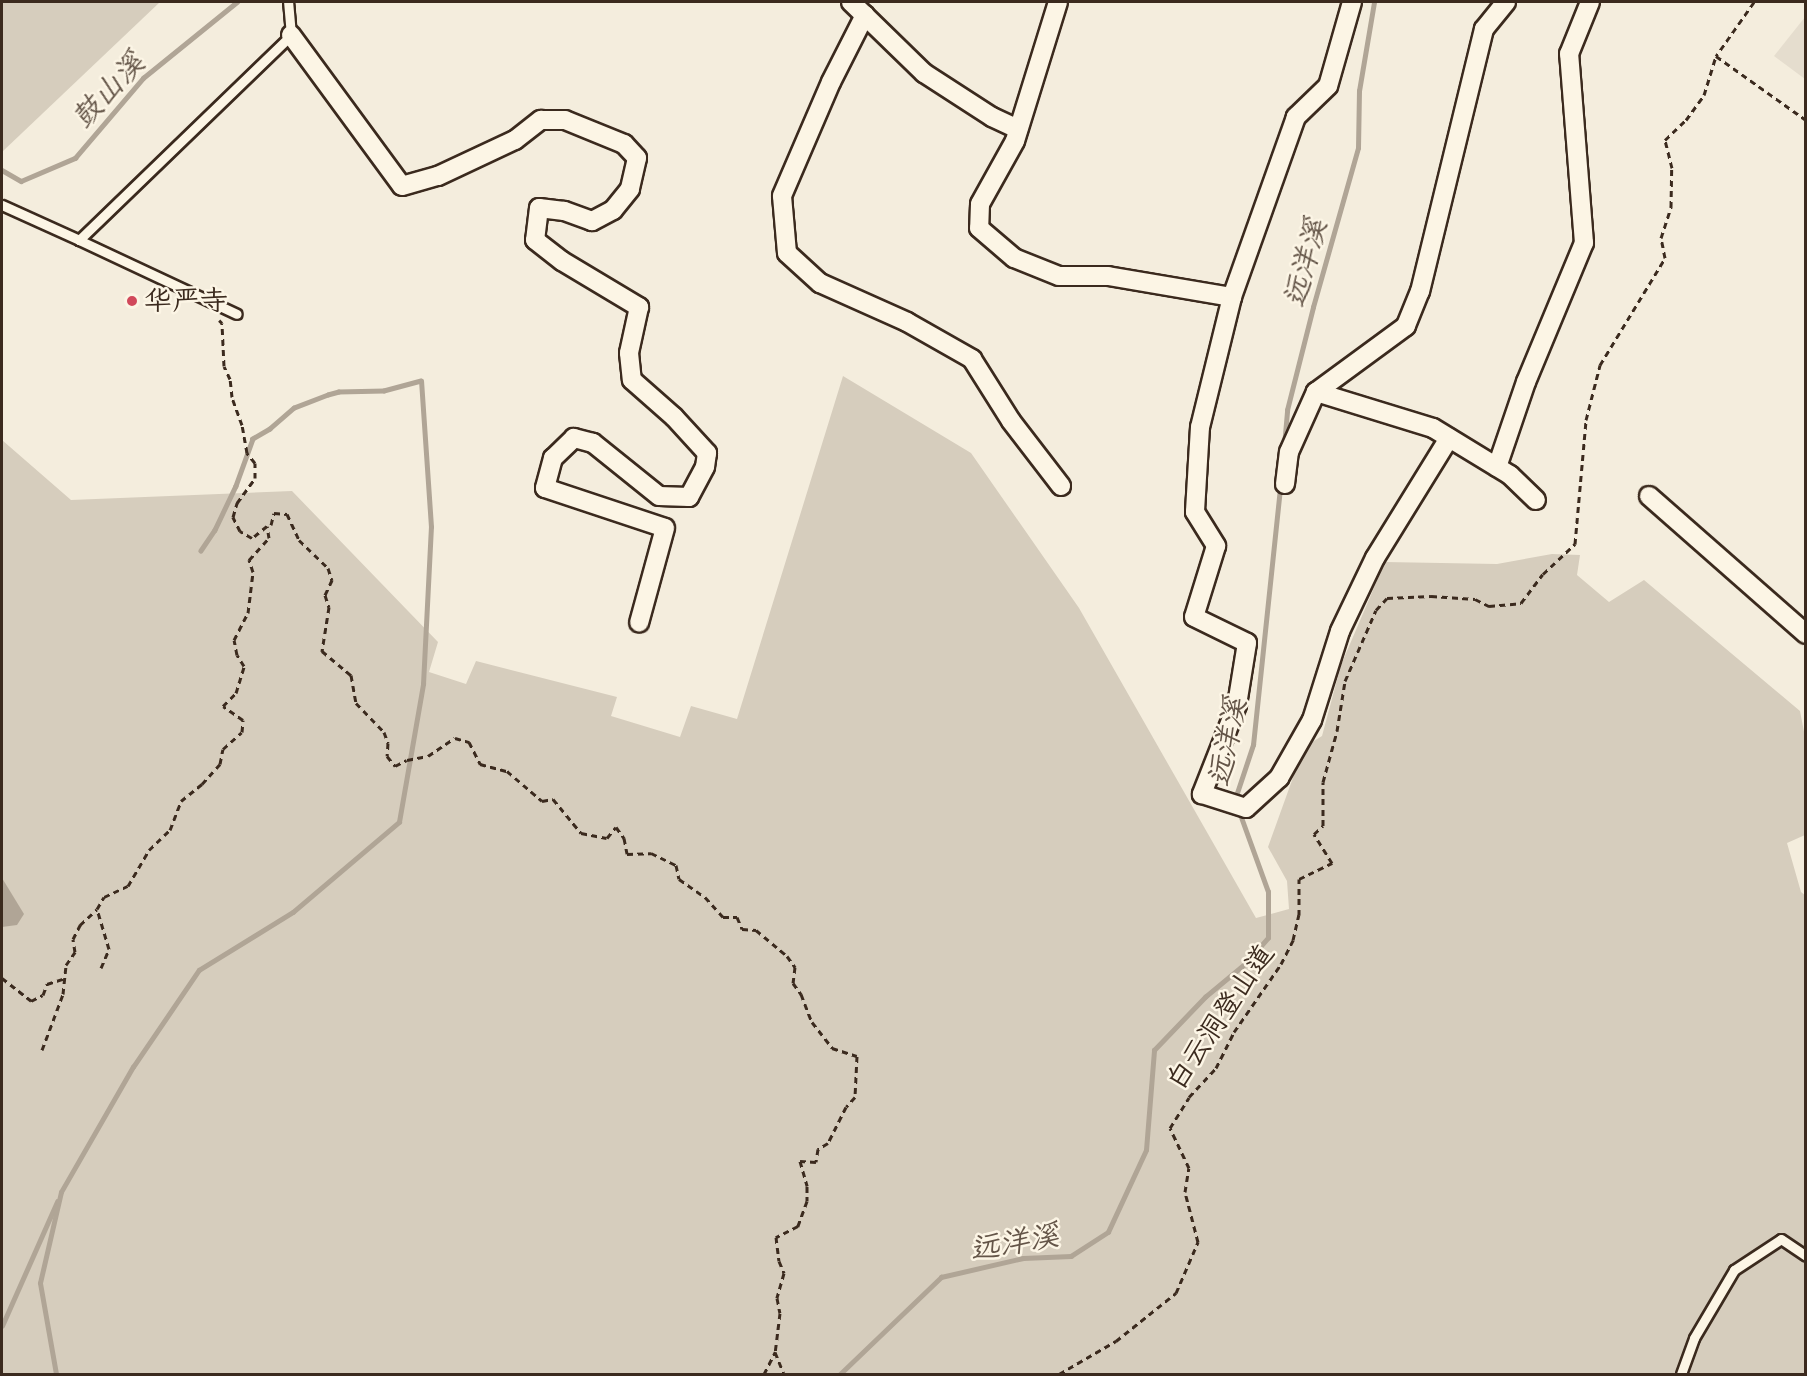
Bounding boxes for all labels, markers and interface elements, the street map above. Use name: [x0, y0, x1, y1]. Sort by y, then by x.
water label: 鼓山溪: [64, 45, 152, 135]
water label: 远洋溪: [1276, 215, 1334, 311]
place label: 华严寺: [144, 284, 228, 318]
marker: 华严寺: [125, 294, 139, 308]
water label: 远洋溪: [1201, 694, 1253, 790]
street label: 白云洞登山道: [1159, 938, 1281, 1096]
water label: 远洋溪: [967, 1216, 1061, 1268]

